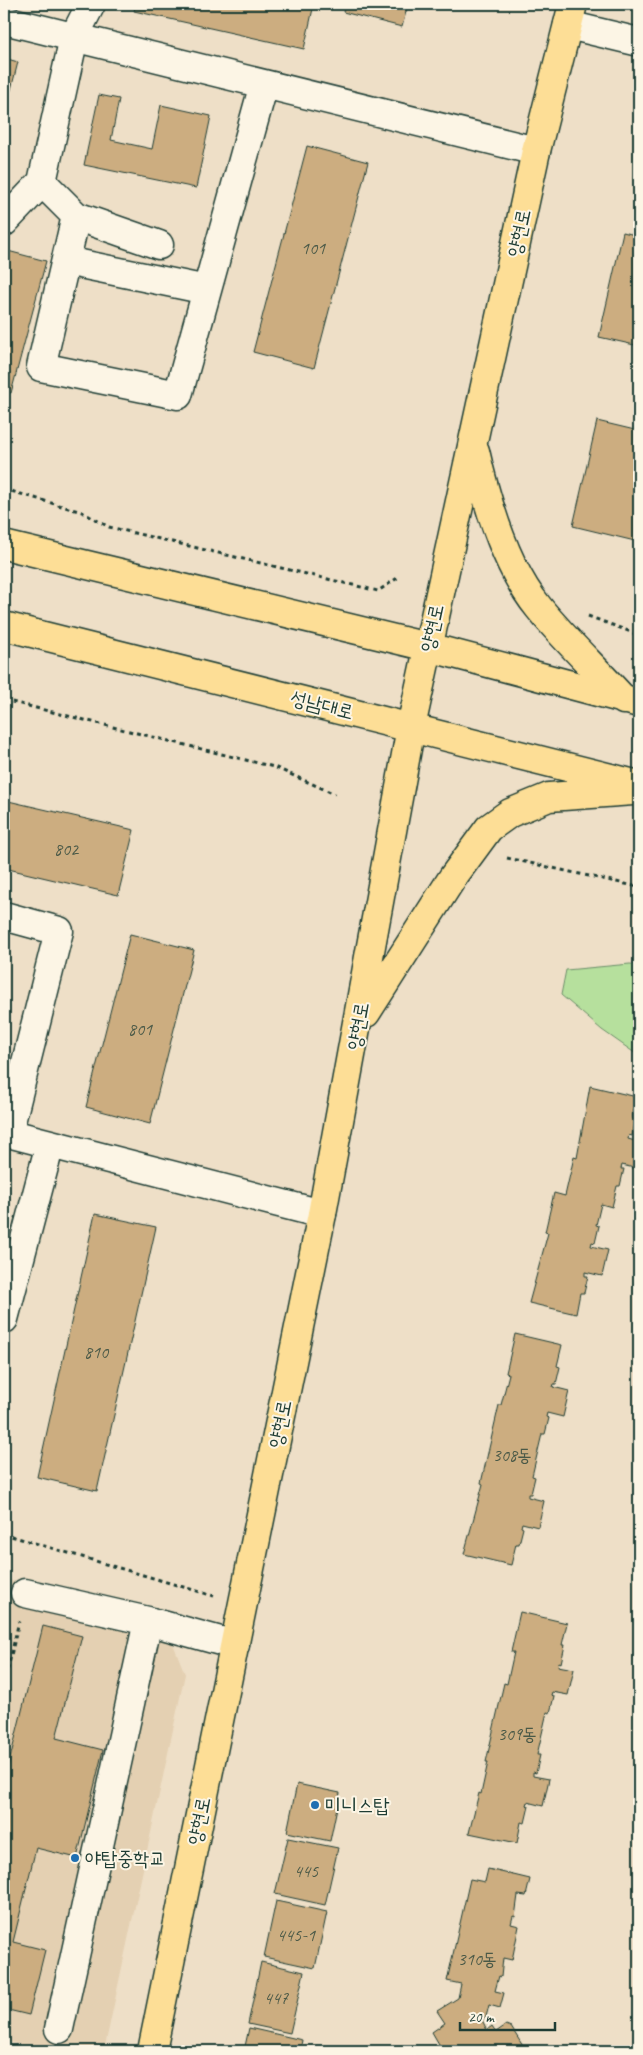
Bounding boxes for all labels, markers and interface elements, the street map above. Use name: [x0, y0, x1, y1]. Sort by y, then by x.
street label: 양현로: [502, 207, 536, 259]
house number: 101: [301, 237, 326, 259]
street label: 양현로: [415, 602, 449, 654]
street label: 성남대로: [288, 685, 356, 725]
house number: 802: [54, 838, 80, 860]
street label: 양현로: [341, 1000, 375, 1052]
house number: 801: [128, 1018, 153, 1040]
house number: 810: [84, 1341, 110, 1363]
street label: 양현로: [263, 1398, 297, 1450]
house number: 308동: [493, 1444, 531, 1466]
house number: 309동: [498, 1723, 536, 1745]
place label: 미니스탑: [325, 1793, 389, 1818]
street label: 양현로: [182, 1795, 216, 1847]
marker: 미니스탑: [309, 1799, 321, 1811]
place label: 야탑중학교: [85, 1846, 165, 1871]
marker: 야탑중학교: [69, 1852, 81, 1864]
house number: 445: [294, 1860, 319, 1882]
house number: 445-1: [277, 1924, 316, 1946]
house number: 310동: [458, 1948, 496, 1970]
house number: 447: [264, 1987, 289, 2009]
scale bar: [460, 2000, 556, 2032]
text: 20 m: [468, 2008, 495, 2027]

